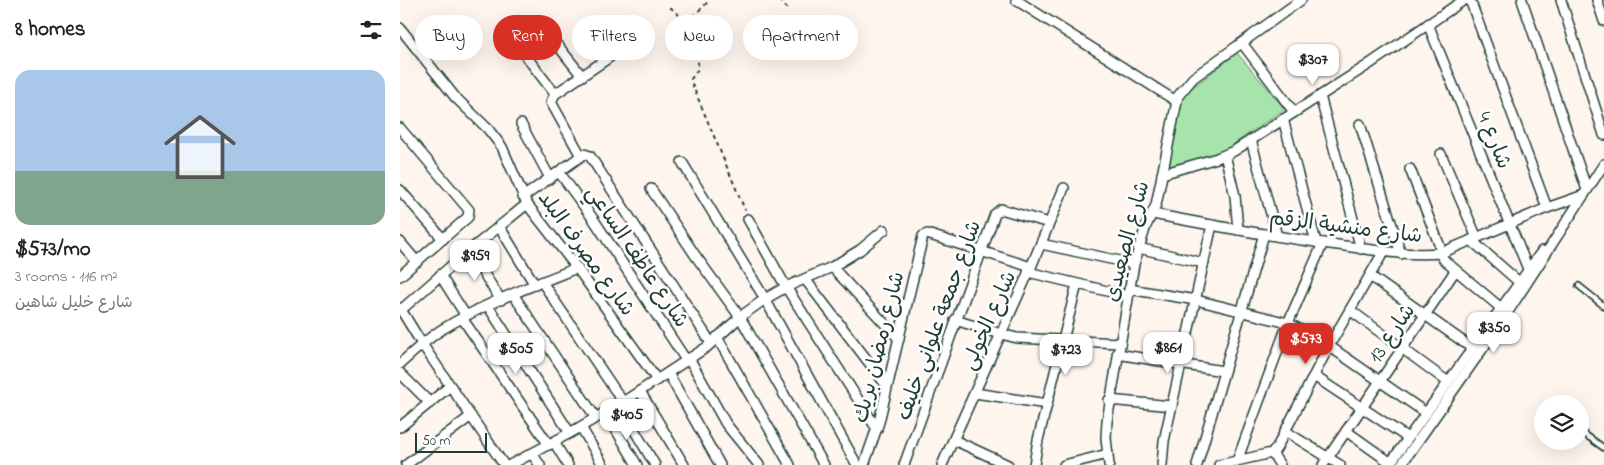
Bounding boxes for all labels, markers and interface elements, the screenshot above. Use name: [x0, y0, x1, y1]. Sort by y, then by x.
text: 8 homes: [15, 15, 85, 45]
chip: Buy: [415, 15, 483, 60]
chip: Rent: [493, 15, 562, 60]
chip: Filters: [572, 15, 655, 60]
chip: New: [665, 15, 733, 60]
chip: Apartment: [743, 15, 858, 60]
icon: filters: [357, 16, 385, 44]
pin: $307: [1283, 44, 1343, 86]
text: $307: [1298, 48, 1328, 72]
icon: home: [155, 102, 245, 192]
street label: شارع 4: [1468, 108, 1518, 174]
street label: شارع الصعيدى: [1097, 178, 1158, 305]
street label: شارع عاطف الساعي: [576, 180, 695, 335]
street label: شارع مصرف البلد: [530, 185, 641, 323]
street label: شارع منشية الزقم: [1268, 204, 1424, 252]
street label: شارع جمعة علواني خليف: [890, 216, 992, 426]
text: $573/mo: [15, 235, 91, 265]
pin: $959: [445, 240, 505, 282]
text: $959: [461, 244, 489, 268]
text: 3 rooms · 116 m²: [15, 265, 118, 289]
street label: شارع الخولى: [955, 266, 1025, 375]
street label: شارع رمضان بريك: [847, 269, 913, 426]
text: شارع خليل شاهين: [15, 291, 133, 315]
street label: شارع 13: [1362, 298, 1424, 370]
pin: $350: [1464, 312, 1524, 354]
text: $350: [1478, 316, 1510, 340]
pin: $573: [1276, 322, 1336, 365]
text: $573: [1290, 327, 1322, 351]
pin: $505: [486, 332, 546, 375]
pin: $861: [1138, 332, 1198, 374]
pin: $723: [1036, 334, 1096, 376]
text: $861: [1154, 336, 1182, 360]
text: $505: [499, 337, 533, 361]
text: $723: [1051, 338, 1081, 362]
map controls: [1534, 395, 1589, 450]
button: layers: [1534, 395, 1589, 450]
pin: $405: [597, 398, 657, 441]
text: $405: [611, 403, 643, 427]
scale bar: [415, 430, 488, 453]
text: 50 m: [422, 431, 450, 452]

